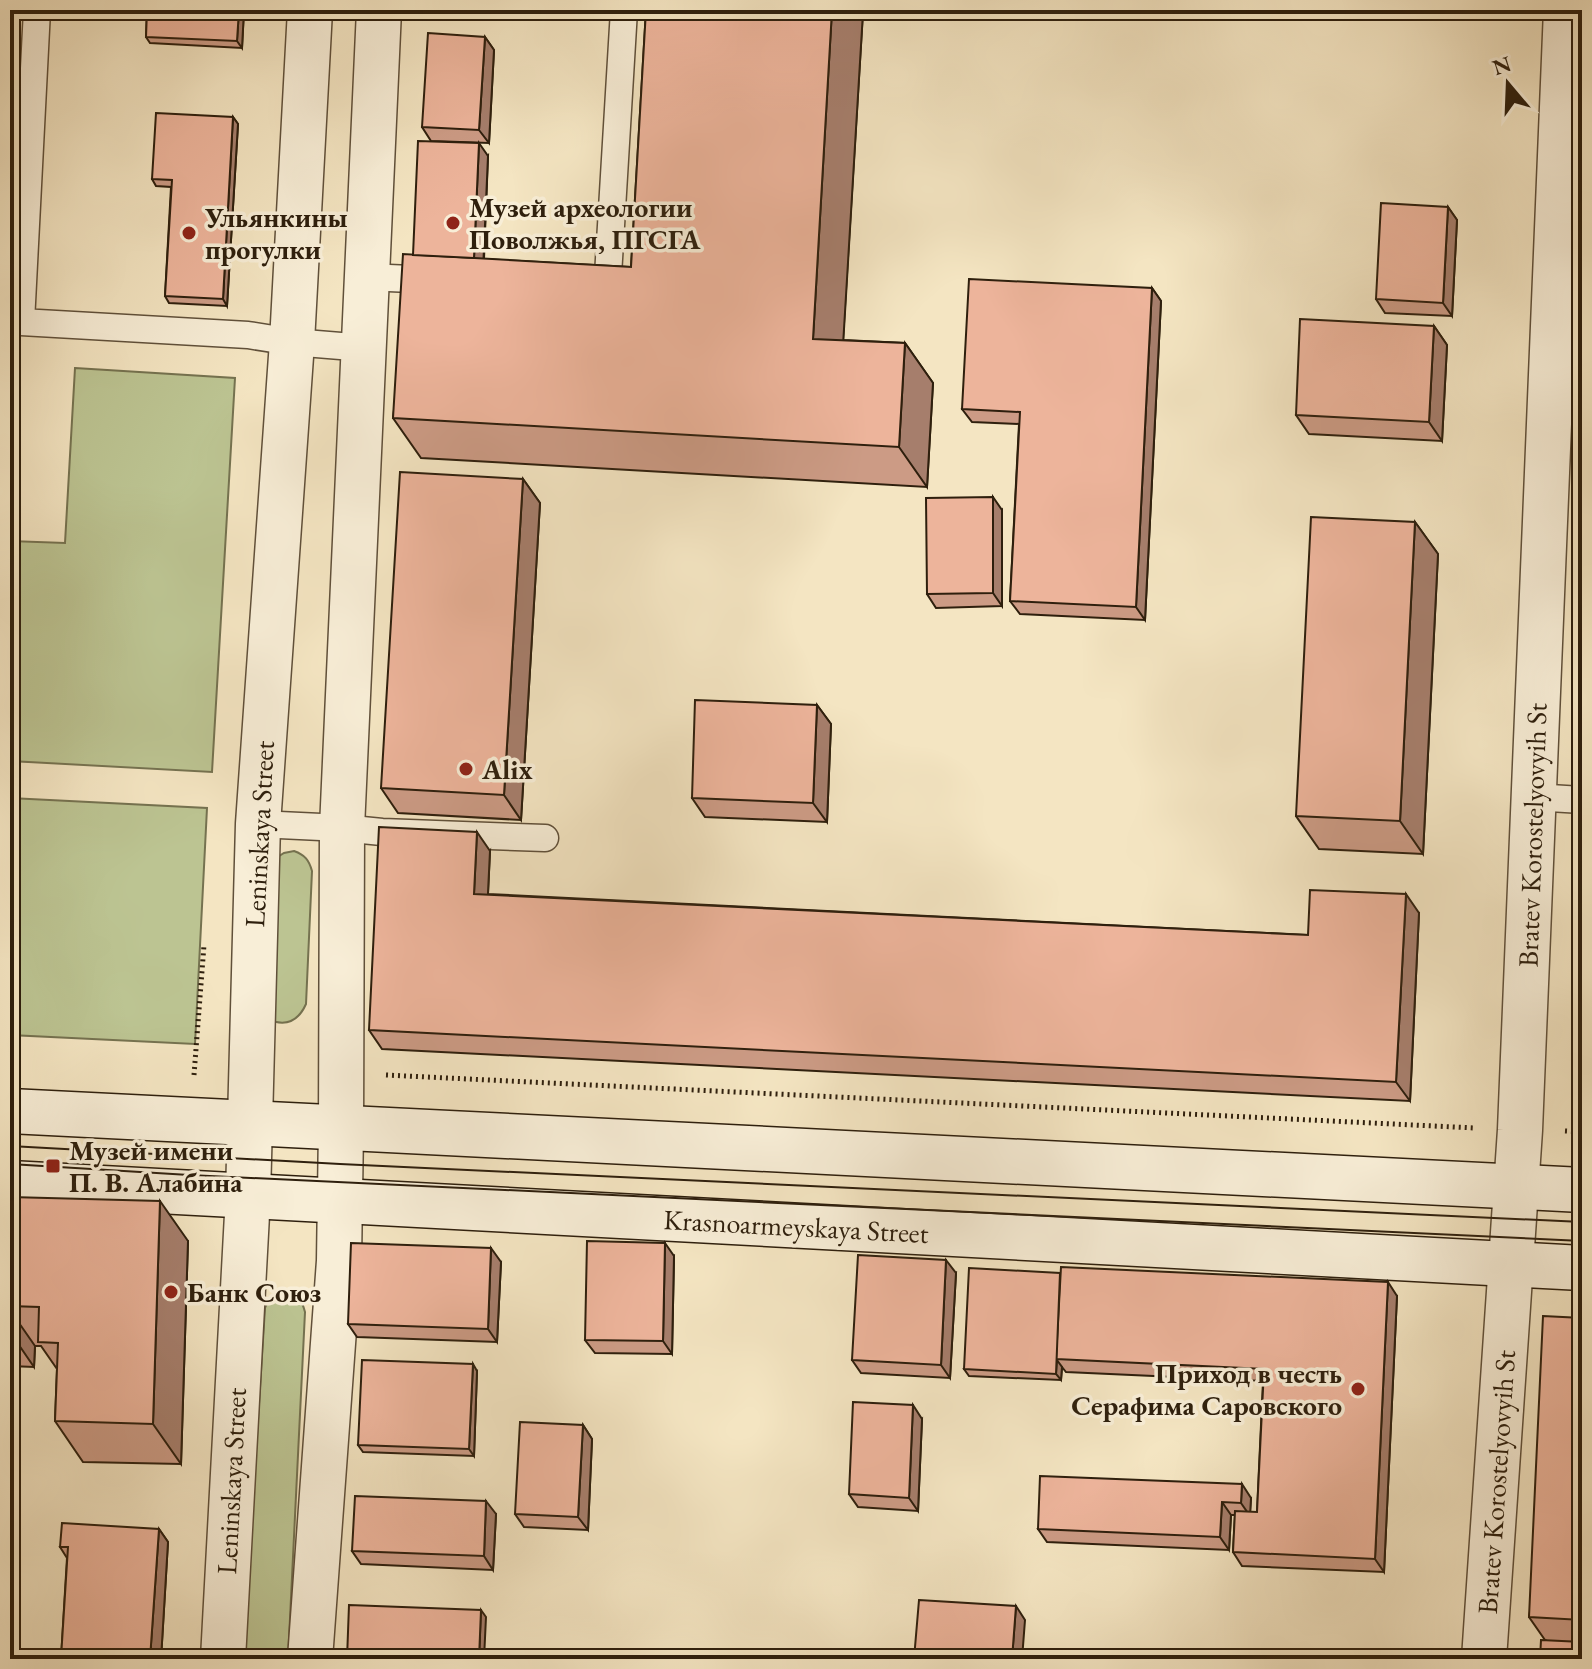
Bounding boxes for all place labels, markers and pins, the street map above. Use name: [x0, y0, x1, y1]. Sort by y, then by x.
place label: Музей археологии Поволжья, ПГСГА: [469, 189, 701, 257]
place label: Ульянкины прогулки: [204, 199, 348, 267]
marker: Музей археологии Поволжья, ПГСГА: [444, 214, 462, 232]
marker: Ульянкины прогулки: [180, 224, 198, 242]
place label: Alix: [481, 751, 533, 787]
marker: Alix: [457, 760, 475, 778]
place label: Музей имени П. В. Алабина: [69, 1132, 243, 1200]
marker: Музей имени П. В. Алабина: [44, 1157, 62, 1175]
place label: Банк Союз: [187, 1274, 321, 1310]
marker: Банк Союз: [162, 1283, 180, 1301]
place label: Приход в честь Серафима Саровского: [1071, 1355, 1342, 1423]
marker: Приход в честь Серафима Саровского: [1349, 1380, 1367, 1398]

